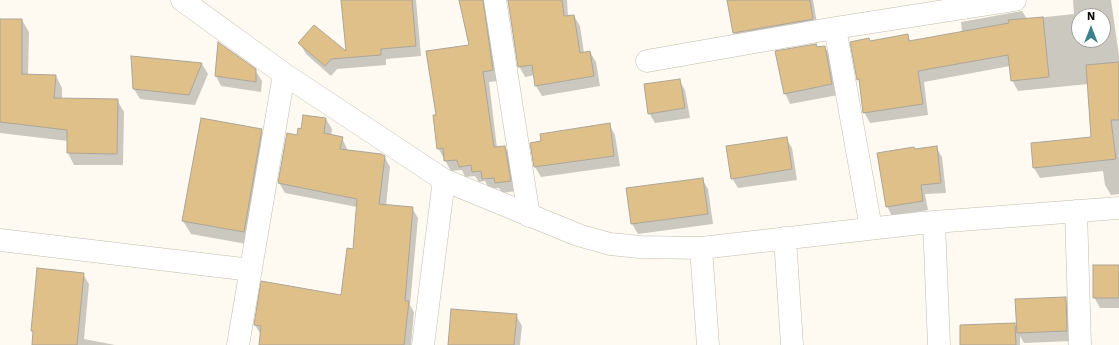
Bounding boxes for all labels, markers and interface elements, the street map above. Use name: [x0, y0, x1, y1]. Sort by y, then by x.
north arrow: [1071, 8, 1111, 48]
text: N: [1087, 10, 1095, 23]

